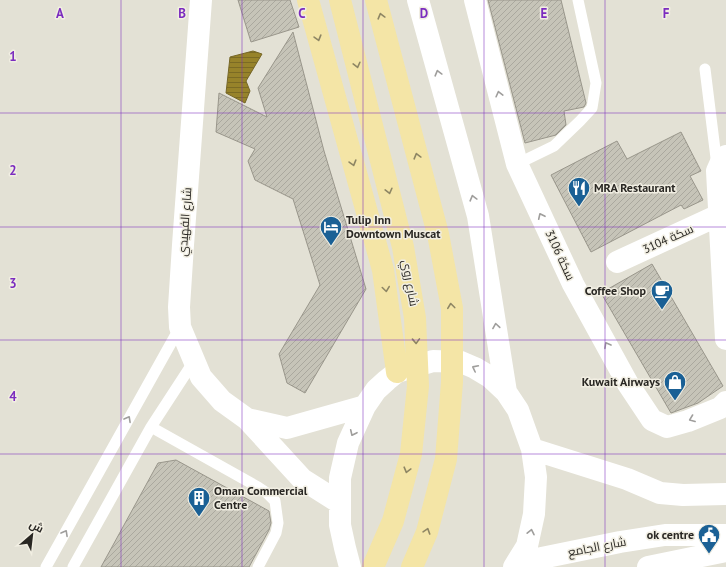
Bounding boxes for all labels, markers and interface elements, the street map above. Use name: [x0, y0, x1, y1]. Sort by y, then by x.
text: A: [56, 5, 64, 22]
text: B: [178, 5, 186, 22]
text: C: [298, 5, 306, 22]
text: D: [420, 5, 428, 22]
text: E: [541, 5, 548, 22]
text: F: [663, 5, 670, 22]
one-way arrow: [377, 13, 385, 20]
one-way arrow: [313, 34, 322, 41]
text: 1: [9, 48, 17, 65]
one-way arrow: [352, 62, 360, 68]
one-way arrow: [434, 69, 443, 76]
one-way arrow: [496, 91, 504, 97]
one-way arrow: [414, 152, 422, 159]
one-way arrow: [348, 159, 357, 166]
text: 2: [9, 162, 17, 179]
restaurant icon: MRA Restaurant: [566, 175, 592, 208]
place label: MRA Restaurant: [594, 180, 676, 195]
street label: شارع الفهيدي: [175, 187, 197, 257]
one-way arrow: [384, 187, 393, 194]
one-way arrow: [469, 195, 478, 202]
place label: Tulip Inn Downtown Muscat: [346, 212, 441, 241]
one-way arrow: [538, 213, 546, 221]
hotel icon: Tulip Inn Downtown Muscat: [318, 214, 344, 247]
street label: سكة 3104: [640, 221, 696, 256]
street label: سكة 3106: [542, 227, 579, 283]
street label: شارع روي: [396, 259, 422, 308]
text: 3: [9, 275, 17, 292]
cafe icon: Coffee Shop: [649, 278, 675, 311]
place label: Coffee Shop: [585, 283, 647, 298]
one-way arrow: [381, 285, 390, 292]
one-way arrow: [447, 303, 456, 309]
one-way arrow: [492, 323, 501, 329]
one-way arrow: [412, 338, 420, 344]
one-way arrow: [604, 341, 611, 349]
one-way arrow: [472, 366, 480, 373]
shop icon: Kuwait Airways: [662, 369, 688, 402]
place label: Kuwait Airways: [582, 374, 660, 389]
text: 4: [9, 388, 17, 405]
one-way arrow: [688, 415, 695, 423]
one-way arrow: [124, 416, 131, 423]
one-way arrow: [350, 428, 358, 436]
one-way arrow: [403, 467, 411, 473]
place label: Oman Commercial Centre: [214, 483, 308, 512]
building icon: Oman Commercial Centre: [186, 485, 212, 518]
north arrow: [12, 515, 52, 555]
text: ش: [27, 517, 46, 536]
public building icon: ok centre: [696, 522, 722, 555]
place label: ok centre: [647, 527, 694, 542]
one-way arrow: [422, 528, 431, 535]
one-way arrow: [526, 529, 534, 535]
one-way arrow: [61, 530, 68, 537]
street label: شارع الجامع: [567, 534, 628, 560]

